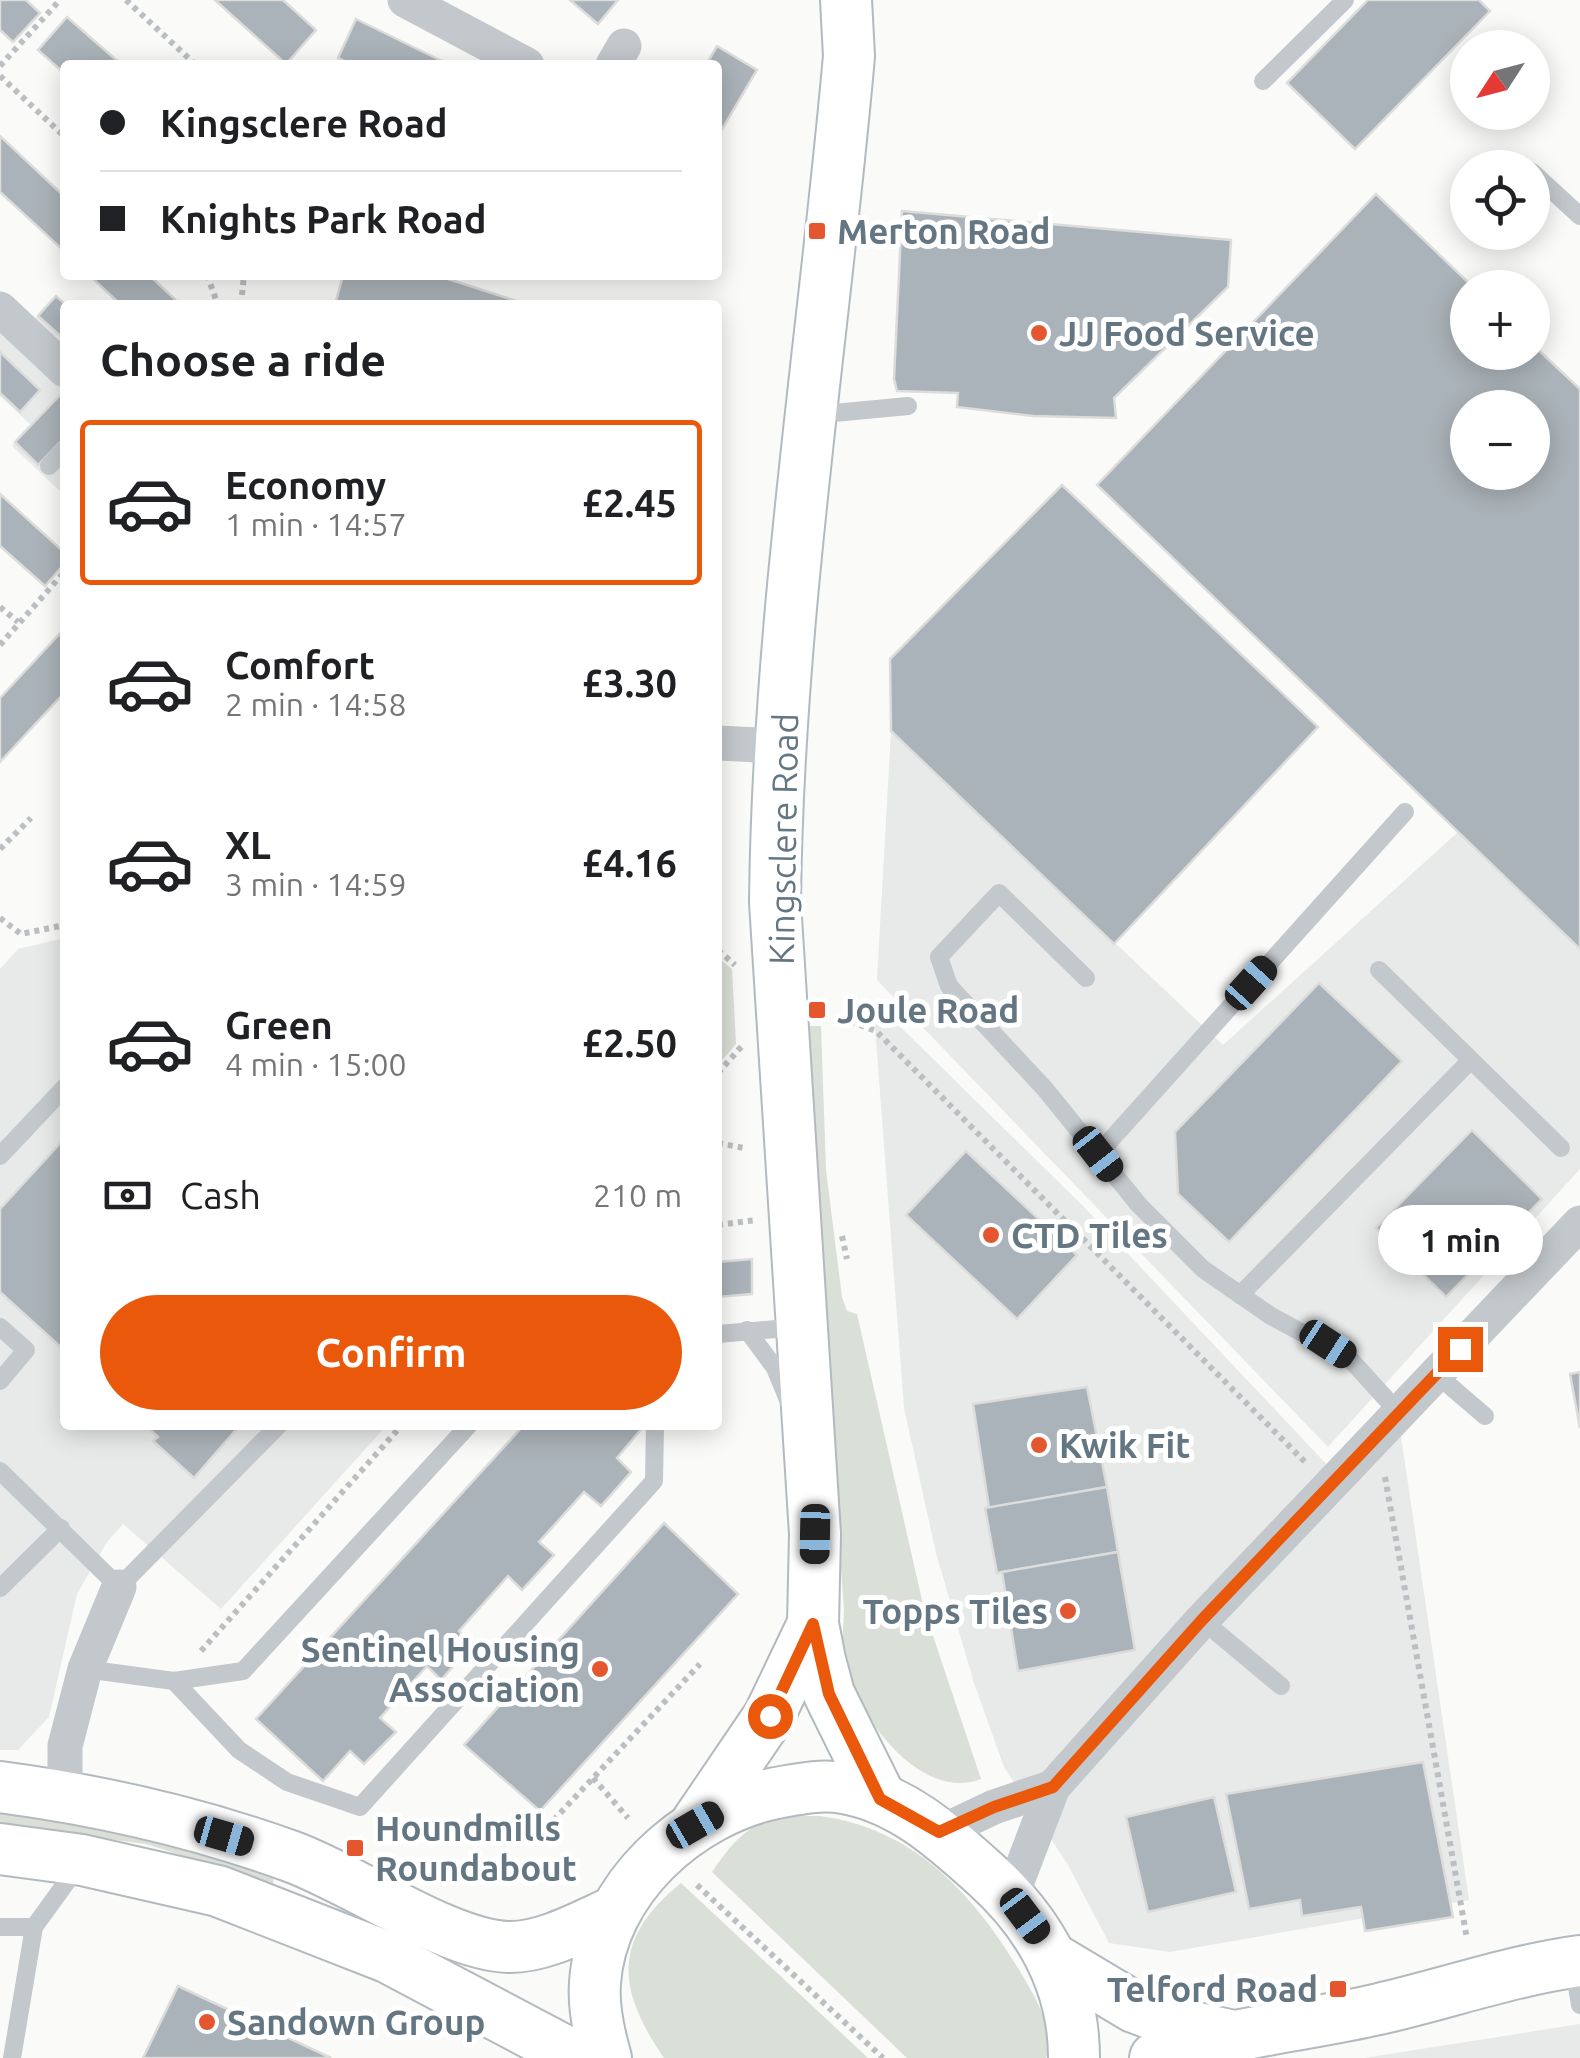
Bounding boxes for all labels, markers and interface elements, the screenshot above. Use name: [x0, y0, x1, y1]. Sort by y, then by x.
north arrow: [1450, 30, 1550, 130]
map controls: [1450, 30, 1550, 490]
text: Kingsclere Road: [160, 102, 448, 144]
button: locate: [1450, 150, 1550, 250]
text: Knights Park Road: [160, 198, 486, 240]
place label: Merton Road: [837, 211, 1050, 251]
marker: Merton Road: [806, 220, 828, 242]
button: +: [1450, 270, 1550, 370]
place label: JJ Food Service: [1059, 313, 1315, 353]
marker: JJ Food Service: [1028, 322, 1050, 344]
text: Choose a ride: [100, 334, 386, 385]
button: −: [1450, 390, 1550, 490]
icon: car: [105, 458, 195, 548]
text: Economy: [225, 464, 386, 506]
text: £2.45: [582, 482, 677, 524]
text: 1 min · 14:57: [225, 506, 407, 542]
icon: car: [105, 638, 195, 728]
text: Comfort: [225, 644, 375, 686]
text: £3.30: [582, 662, 677, 704]
text: 2 min · 14:58: [225, 686, 407, 722]
street label: Kingsclere Road: [761, 713, 805, 965]
icon: car: [105, 818, 195, 908]
text: XL: [225, 824, 271, 866]
text: £4.16: [582, 842, 677, 884]
text: 3 min · 14:59: [225, 866, 407, 902]
car: [1220, 951, 1282, 1015]
place label: Joule Road: [837, 990, 1019, 1030]
icon: car: [105, 998, 195, 1088]
marker: Joule Road: [806, 999, 828, 1021]
text: Green: [225, 1004, 333, 1046]
text: £2.50: [582, 1022, 677, 1064]
text: 4 min · 15:00: [225, 1046, 407, 1082]
car: [1068, 1121, 1128, 1187]
icon: cash: [100, 1168, 155, 1223]
text: Cash: [180, 1174, 261, 1216]
text: 210 m: [593, 1177, 682, 1213]
callout: 1 min: [1378, 1204, 1542, 1274]
place label: CTD Tiles: [1011, 1215, 1168, 1255]
text: 1 min: [1420, 1222, 1501, 1258]
marker: CTD Tiles: [980, 1224, 1002, 1246]
button: Confirm: [100, 1295, 682, 1410]
car: [1295, 1315, 1361, 1373]
route end: [1438, 1327, 1483, 1372]
place label: Kwik Fit: [1059, 1425, 1190, 1465]
marker: Kwik Fit: [1028, 1434, 1050, 1456]
car: [799, 1504, 831, 1564]
place label: Topps Tiles: [863, 1591, 1048, 1631]
marker: Topps Tiles: [1057, 1600, 1079, 1622]
place label: Sentinel Housing Association: [301, 1629, 580, 1709]
marker: Sentinel Housing Association: [589, 1658, 611, 1680]
route start: [748, 1694, 793, 1739]
car: [662, 1797, 728, 1853]
place label: Houndmills Roundabout: [375, 1808, 577, 1888]
car: [191, 1813, 257, 1859]
marker: Houndmills Roundabout: [344, 1837, 366, 1859]
car: [995, 1883, 1055, 1949]
place label: Telford Road: [1107, 1969, 1318, 2009]
marker: Telford Road: [1327, 1978, 1349, 2000]
place label: Sandown Group: [227, 2002, 485, 2042]
marker: Sandown Group: [196, 2011, 218, 2033]

